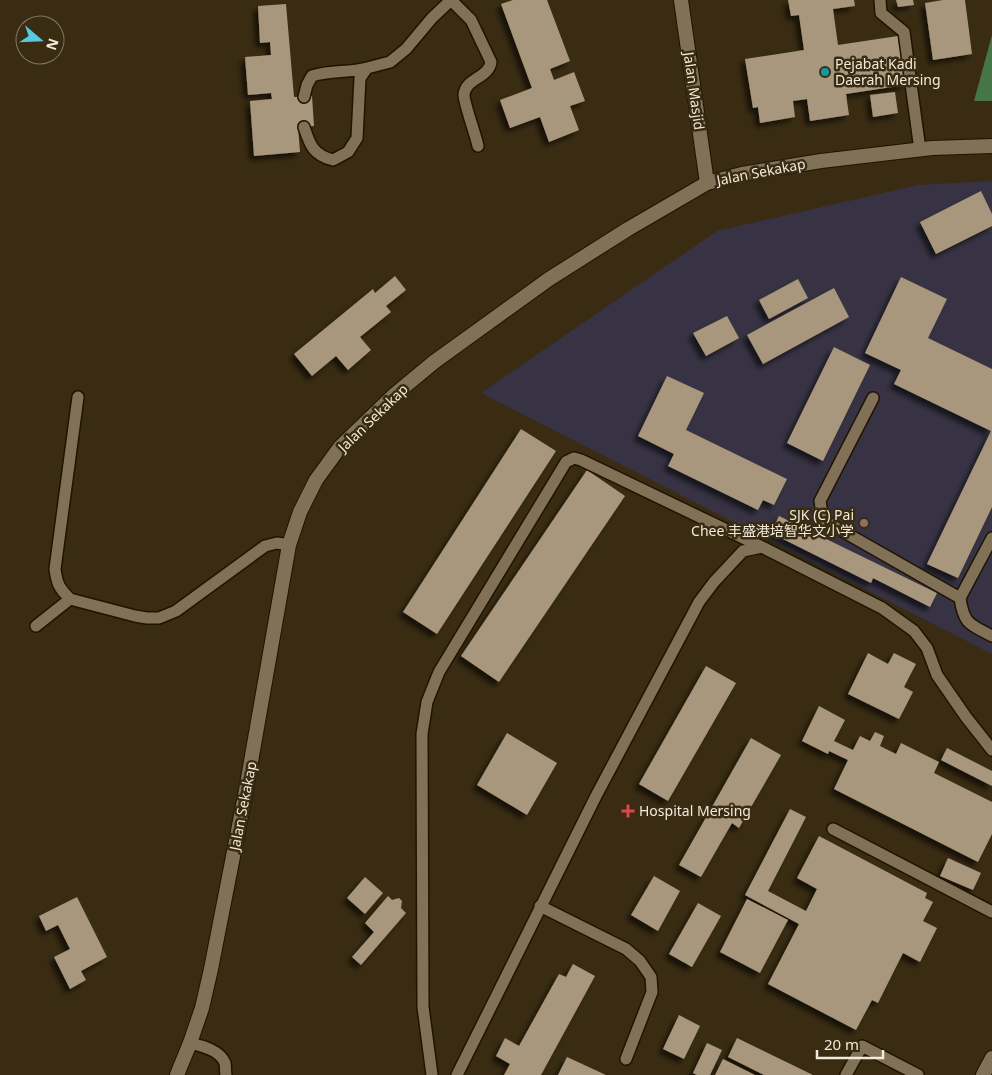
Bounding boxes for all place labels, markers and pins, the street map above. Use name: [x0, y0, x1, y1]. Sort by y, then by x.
place label: Pejabat Kadi Daerah Mersing: [835, 54, 941, 89]
marker: Pejabat Kadi Daerah Mersing: [819, 66, 831, 78]
place label: SJK (C) Pai Chee 丰盛港培智华文小学: [691, 505, 854, 540]
marker: SJK (C) Pai Chee 丰盛港培智华文小学: [858, 517, 870, 529]
place label: Hospital Mersing: [639, 801, 751, 820]
marker: Hospital Mersing: [621, 804, 635, 818]

